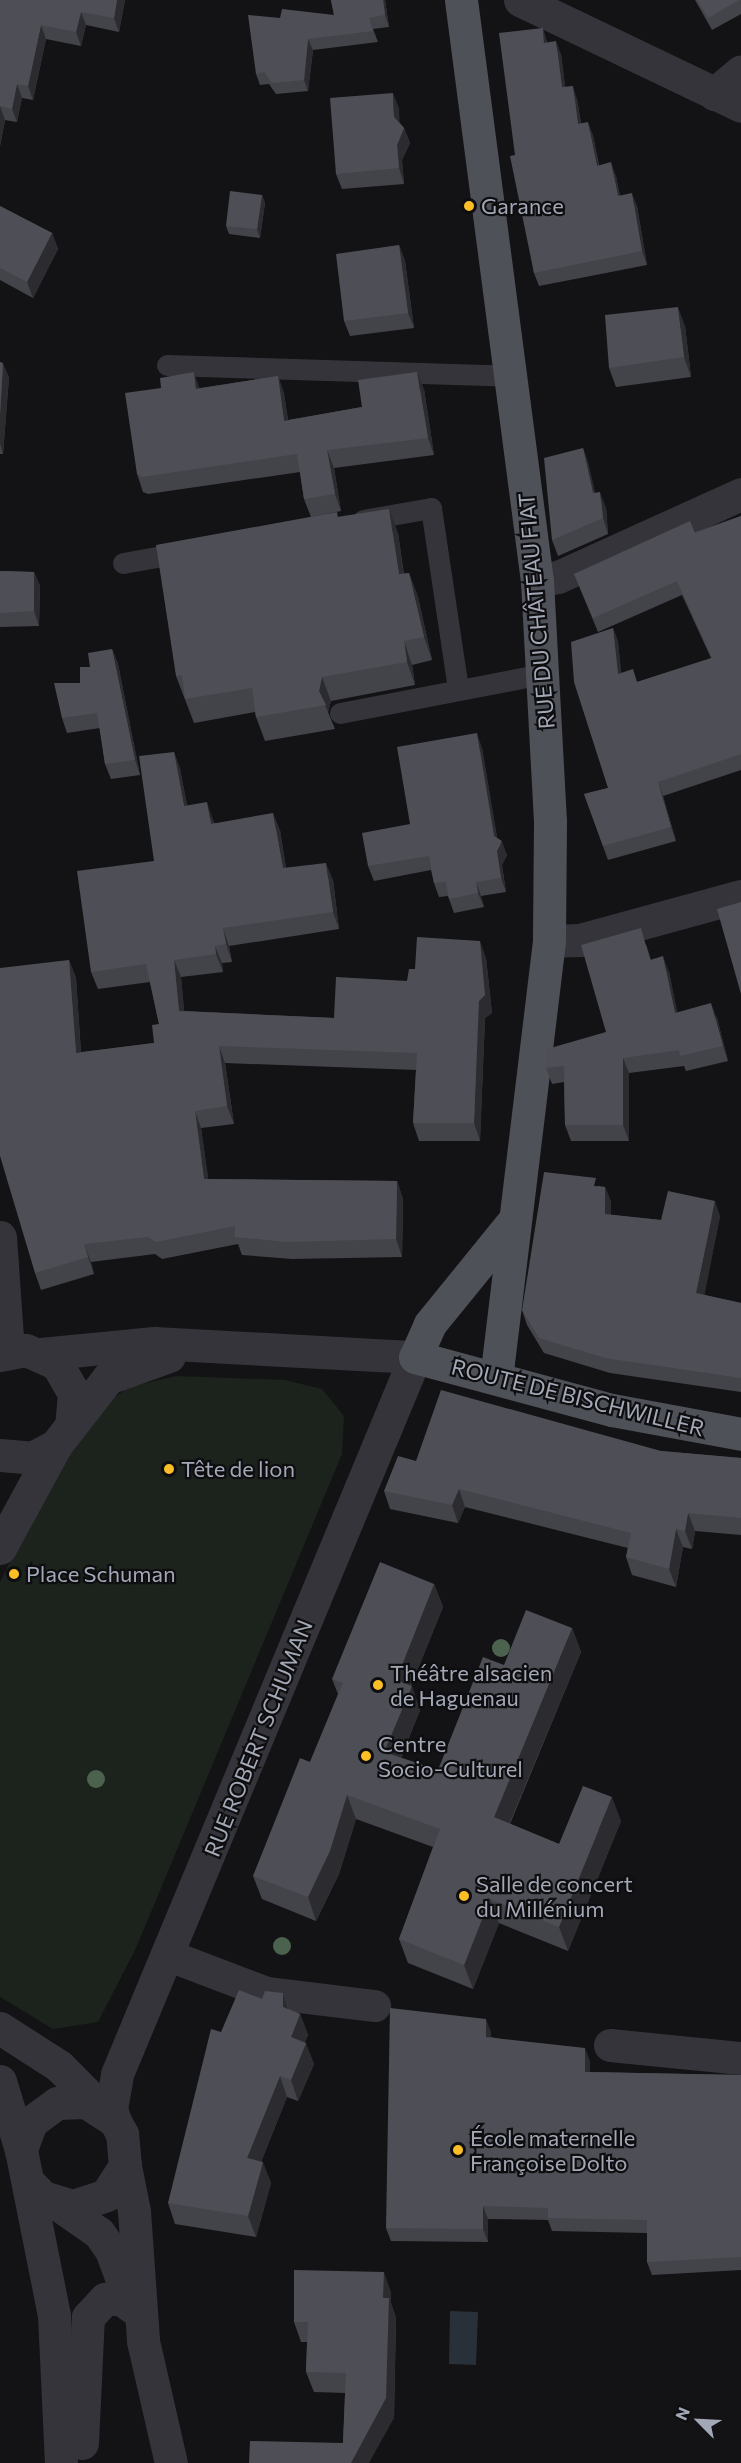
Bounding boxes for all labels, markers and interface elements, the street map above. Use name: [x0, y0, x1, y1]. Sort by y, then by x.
place label: Garance: [481, 193, 564, 219]
marker: Garance: [462, 199, 476, 213]
street label: RUE DU CHÂTEAU FIAT: [513, 492, 559, 730]
street label: ROUTE DE BISCHWILLER: [449, 1353, 707, 1441]
place label: Tête de lion: [181, 1456, 295, 1482]
marker: Tête de lion: [162, 1462, 176, 1476]
place label: Place Schuman: [26, 1561, 176, 1587]
marker: Place Schuman: [7, 1567, 21, 1581]
street label: RUE ROBERT SCHUMAN: [198, 1616, 318, 1860]
place label: Théâtre alsacien de Haguenau: [390, 1659, 552, 1711]
marker: Théâtre alsacien de Haguenau: [371, 1678, 385, 1692]
place label: Centre Socio-Culturel: [378, 1730, 523, 1782]
marker: Centre Socio-Culturel: [359, 1749, 373, 1763]
place label: Salle de concert du Millénium: [476, 1870, 633, 1922]
marker: Salle de concert du Millénium: [457, 1889, 471, 1903]
place label: École maternelle Françoise Dolto: [470, 2124, 635, 2176]
marker: École maternelle Françoise Dolto: [451, 2143, 465, 2157]
north arrow: [669, 2391, 729, 2451]
text: N: [671, 2404, 693, 2423]

